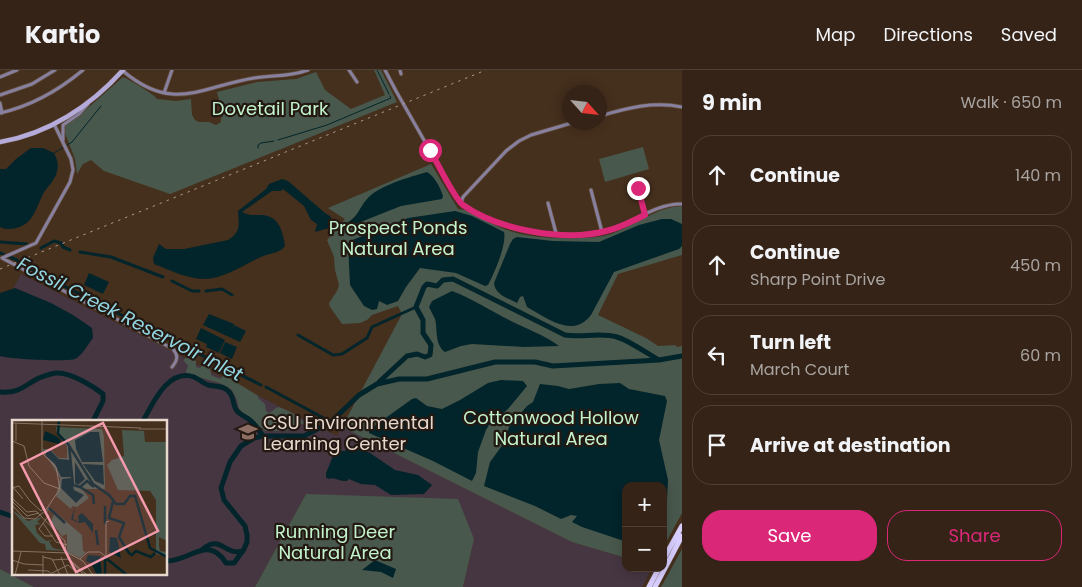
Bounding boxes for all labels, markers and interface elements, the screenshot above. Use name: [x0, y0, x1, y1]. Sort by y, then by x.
text: Kartio: [25, 18, 100, 51]
text: Map: [816, 22, 855, 47]
text: Directions: [883, 22, 973, 47]
text: Saved: [1001, 22, 1057, 47]
north arrow: [562, 85, 607, 130]
text: 9 min: [702, 88, 762, 117]
text: Walk · 650 m: [960, 91, 1062, 114]
park label: Dovetail Park: [212, 96, 329, 121]
route start: [419, 139, 442, 162]
icon: ahead: [703, 161, 731, 189]
text: Continue: [750, 162, 840, 189]
text: 140 m: [1015, 164, 1061, 187]
route end: [627, 177, 650, 200]
park label: Prospect Ponds Natural Area: [329, 215, 467, 261]
text: Continue: [750, 239, 840, 266]
water label: Fossil Creek Reservoir Inlet: [13, 250, 248, 388]
icon: ahead: [703, 251, 731, 279]
text: 450 m: [1010, 254, 1061, 277]
text: Sharp Point Drive: [750, 268, 885, 291]
text: Turn left: [750, 329, 831, 356]
icon: left: [703, 341, 731, 369]
text: 60 m: [1020, 344, 1061, 367]
text: March Court: [750, 358, 849, 381]
park label: Cottonwood Hollow Natural Area: [463, 405, 639, 451]
place label: CSU Environmental Learning Center: [263, 410, 434, 456]
inset map: [12, 420, 168, 574]
school or university icon: CSU Environmental Learning Center: [237, 421, 259, 443]
icon: arrive: [703, 431, 731, 459]
text: Arrive at destination: [750, 432, 951, 459]
map controls: [622, 482, 667, 572]
button: +: [622, 482, 667, 527]
button: Save: [702, 510, 877, 561]
button: Share: [887, 510, 1062, 561]
park label: Running Deer Natural Area: [275, 519, 395, 565]
button: −: [622, 527, 667, 572]

